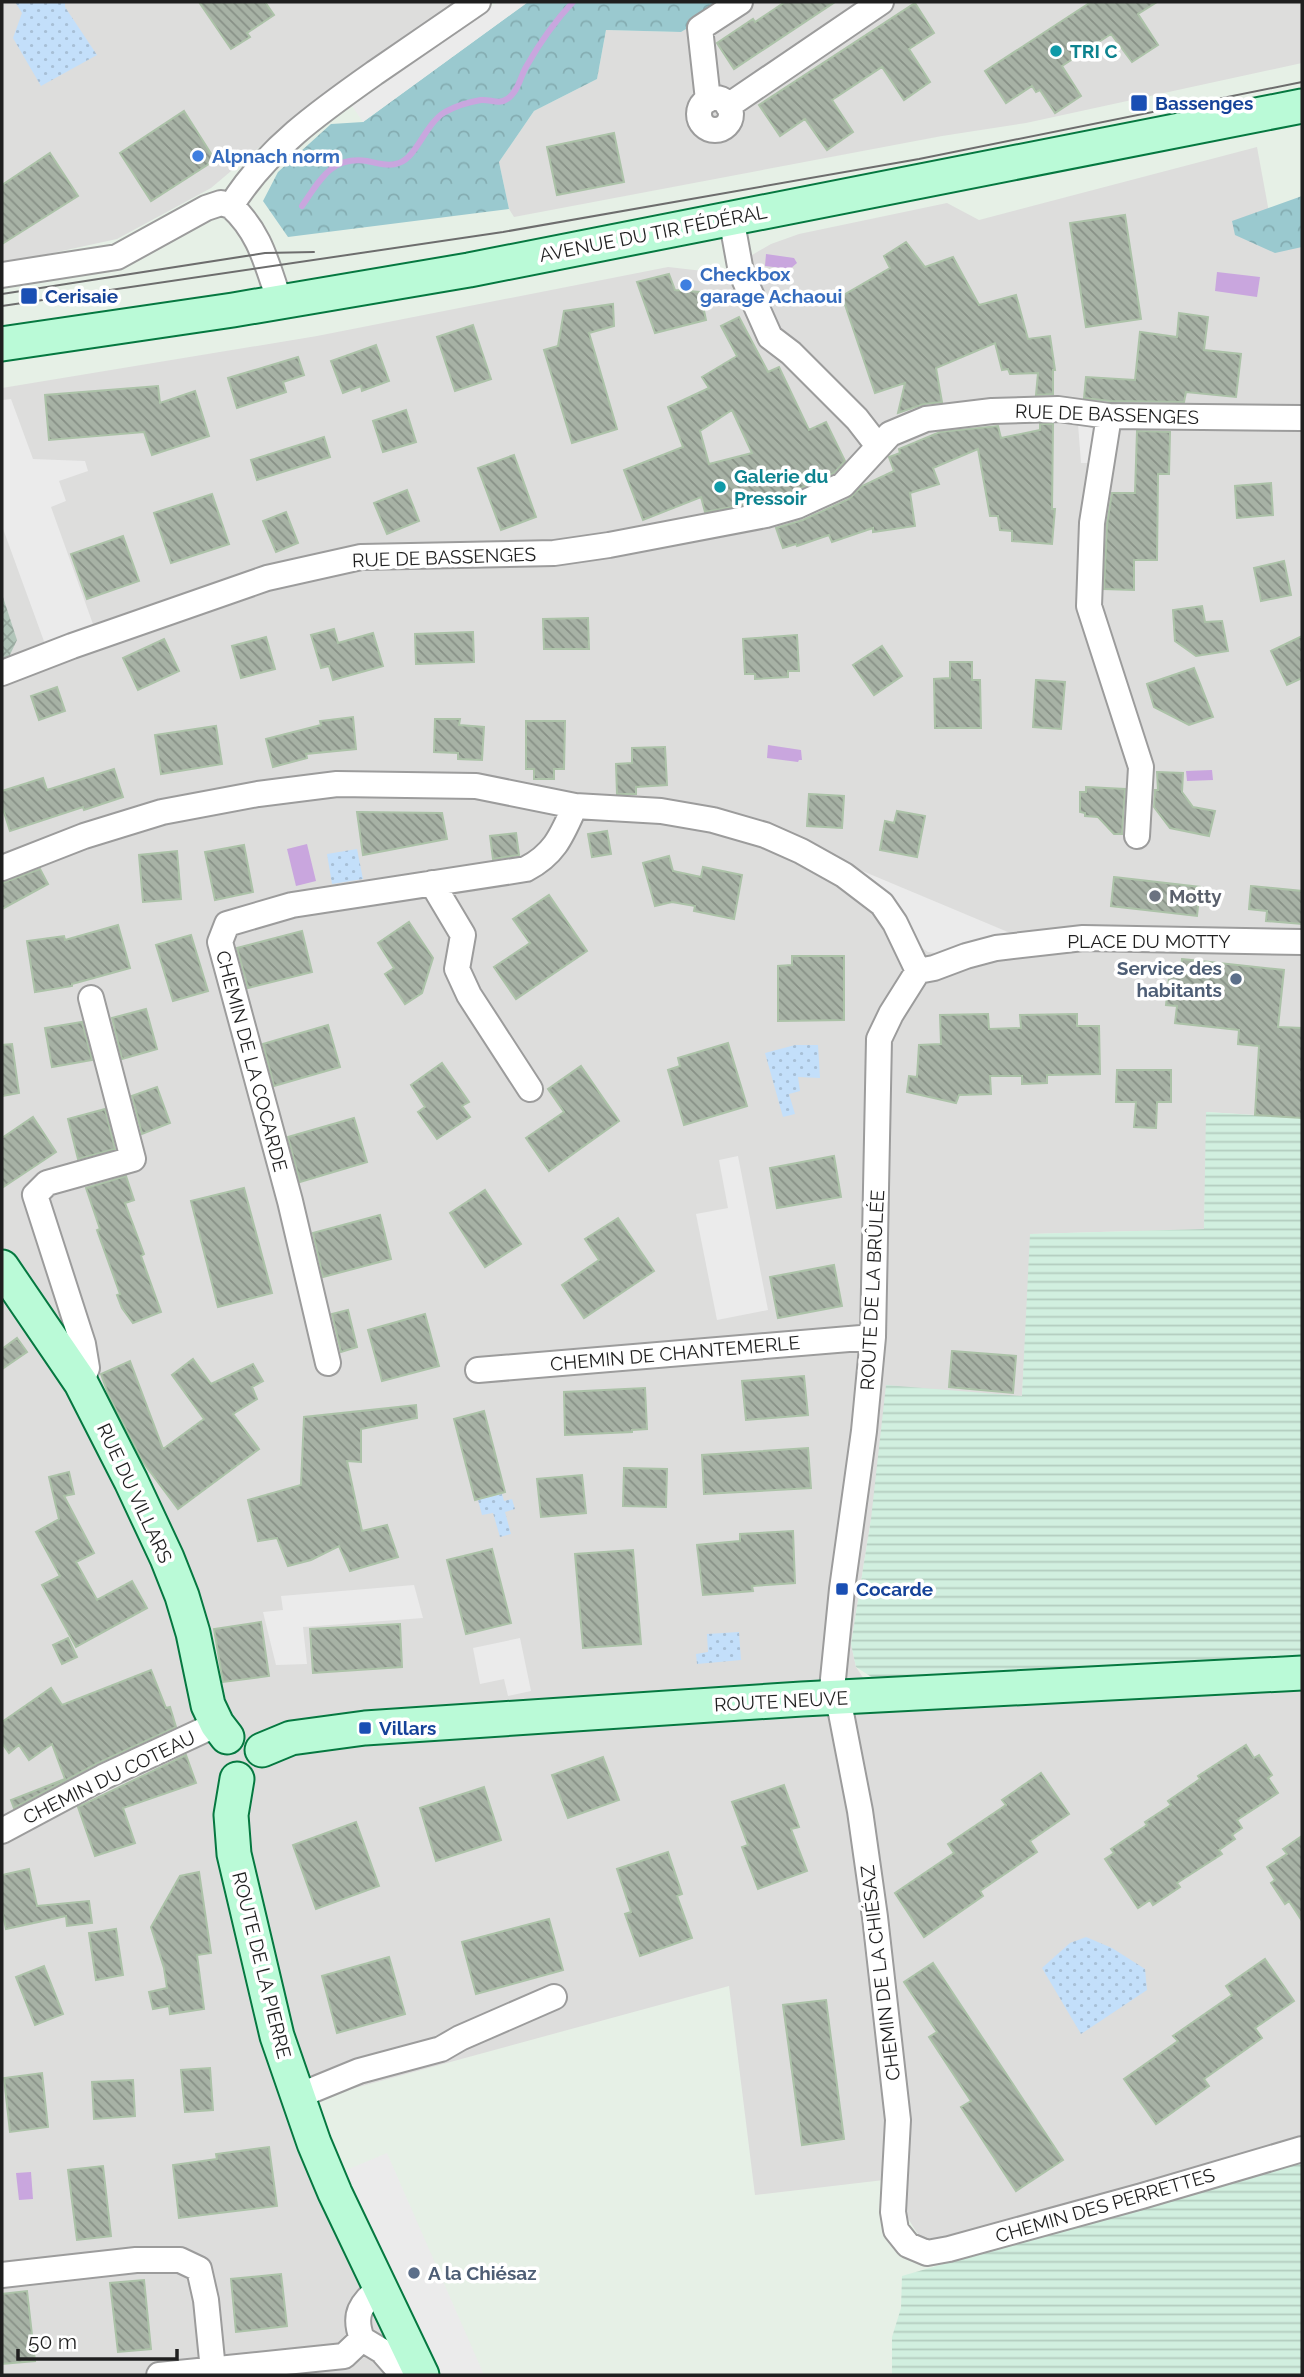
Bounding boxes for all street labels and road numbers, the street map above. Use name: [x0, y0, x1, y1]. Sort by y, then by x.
street label: AVENUE DU TIR FÉDÉRAL: [537, 200, 769, 266]
street label: RUE DE BASSENGES: [1015, 400, 1199, 428]
street label: RUE DE BASSENGES: [352, 543, 536, 571]
street label: PLACE DU MOTTY: [1067, 930, 1231, 952]
street label: CHEMIN DE LA COCARDE: [212, 948, 292, 1174]
street label: ROUTE DE LA BRÛLÉE: [856, 1189, 888, 1391]
street label: CHEMIN DE CHANTEMERLE: [549, 1331, 801, 1375]
street label: RUE DU VILLARS: [93, 1420, 177, 1566]
street label: ROUTE NEUVE: [713, 1687, 849, 1715]
street label: CHEMIN DU COTEAU: [19, 1726, 199, 1828]
street label: CHEMIN DE LA CHIÉSAZ: [856, 1864, 904, 2082]
street label: ROUTE DE LA PIERRE: [228, 1869, 296, 2061]
street label: CHEMIN DES PERRETTES: [993, 2163, 1217, 2247]

